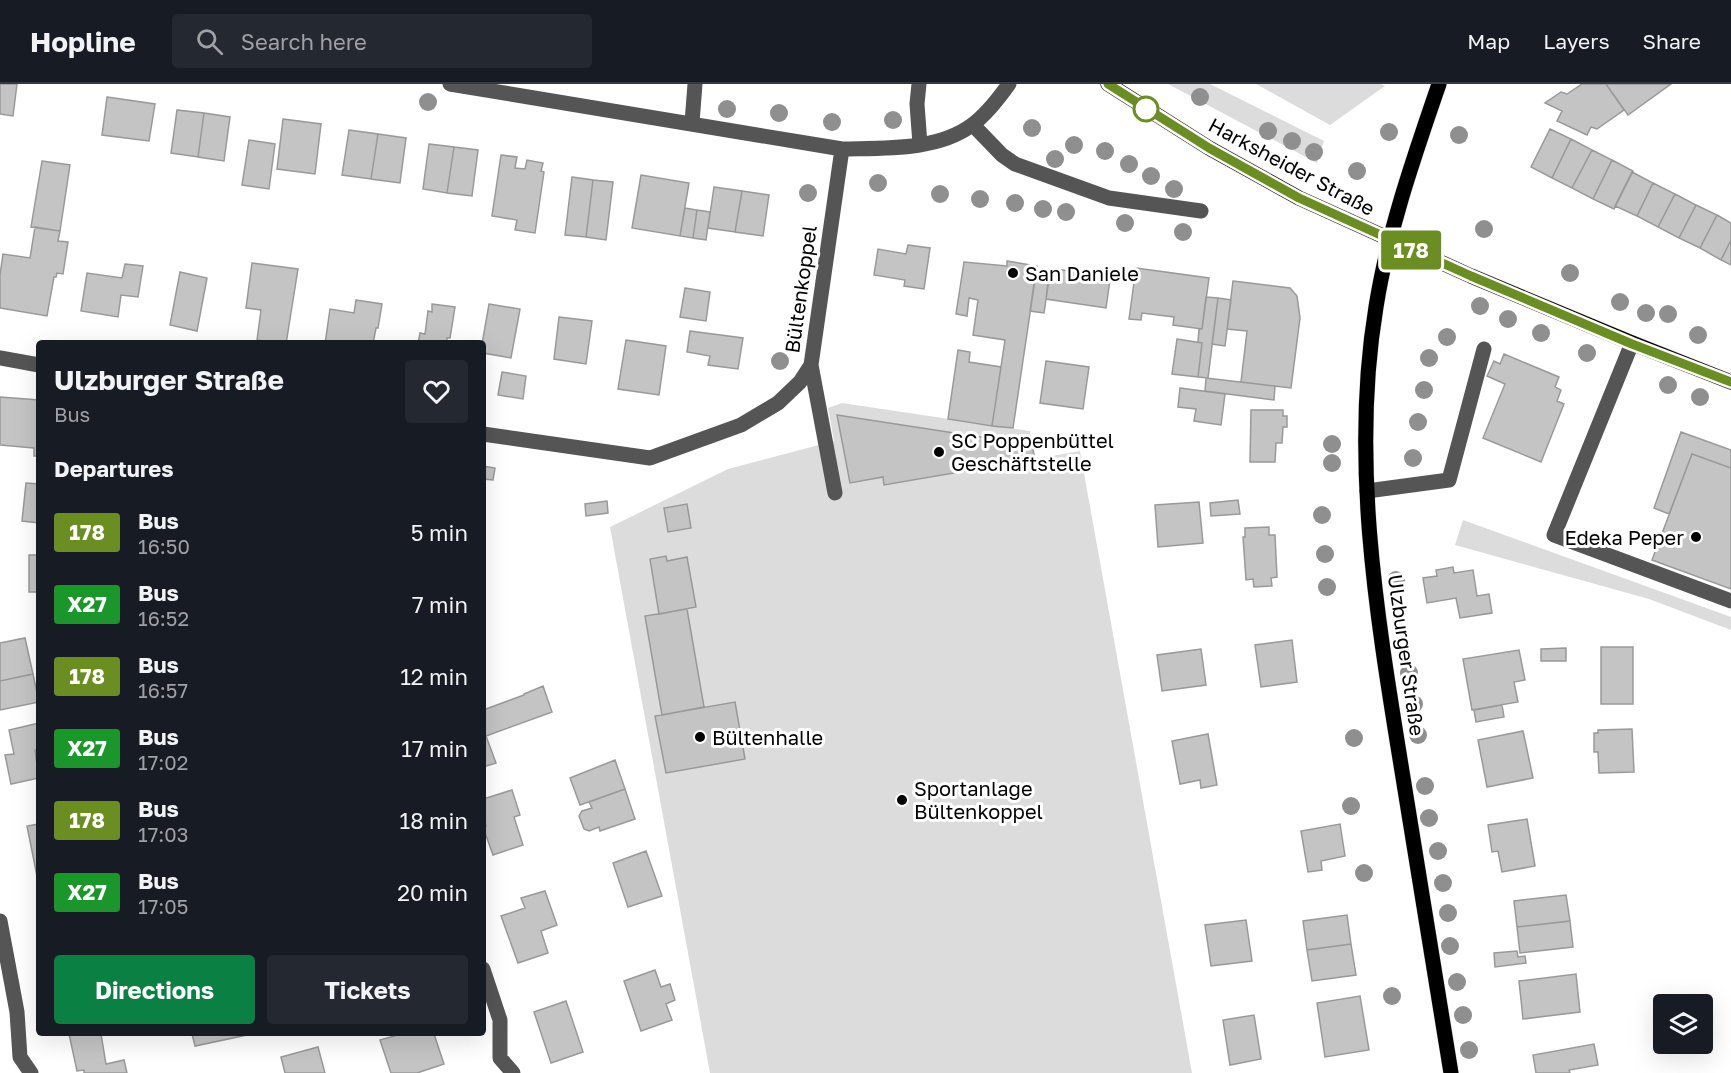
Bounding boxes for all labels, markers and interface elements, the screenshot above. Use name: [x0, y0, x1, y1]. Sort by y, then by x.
search box: [172, 14, 592, 68]
text: Hopline: [30, 25, 136, 58]
icon: search: [193, 25, 226, 58]
text: Search here: [241, 28, 367, 55]
text: Map: [1467, 28, 1510, 54]
text: Layers: [1543, 28, 1610, 54]
text: Share: [1643, 28, 1701, 54]
unlabelled marker: [1133, 96, 1159, 122]
street label: Harksheider Straße: [1205, 112, 1379, 220]
street label: Bültenkoppel: [779, 224, 821, 354]
line badge: 178: [1376, 230, 1446, 270]
text: 178: [1393, 237, 1429, 263]
place label: San Daniele: [1025, 261, 1139, 285]
marker: San Daniele: [1006, 266, 1020, 280]
button: heart: [405, 360, 468, 423]
text: Ulzburger Straße: [54, 363, 284, 396]
text: Bus: [54, 402, 90, 426]
place label: SC Poppenbüttel Geschäftstelle: [951, 428, 1114, 475]
marker: SC Poppenbüttel Geschäftstelle: [932, 445, 946, 459]
text: Departures: [54, 455, 173, 482]
text: Bus: [138, 507, 179, 534]
text: 178: [69, 519, 105, 545]
text: 5 min: [411, 519, 468, 546]
place label: Edeka Peper: [1565, 525, 1684, 549]
marker: Edeka Peper: [1689, 530, 1703, 544]
text: 16:50: [138, 534, 190, 558]
street label: Ulzburger Straße: [1384, 573, 1430, 737]
text: Bus: [138, 579, 179, 606]
text: X27: [67, 591, 107, 617]
text: 7 min: [412, 591, 468, 618]
text: 16:52: [138, 606, 189, 630]
text: Bus: [138, 651, 179, 678]
text: 178: [69, 663, 105, 689]
text: 12 min: [400, 663, 468, 690]
text: 16:57: [138, 678, 188, 702]
text: Bus: [138, 723, 179, 750]
place label: Bültenhalle: [712, 725, 823, 749]
marker: Bültenhalle: [693, 730, 707, 744]
text: X27: [67, 735, 107, 761]
text: 17 min: [401, 735, 468, 762]
text: 17:02: [138, 750, 188, 774]
place label: Sportanlage Bültenkoppel: [914, 776, 1043, 823]
marker: Sportanlage Bültenkoppel: [895, 793, 909, 807]
text: Bus: [138, 795, 179, 822]
text: 178: [69, 807, 105, 833]
text: 18 min: [400, 807, 468, 834]
text: 17:03: [138, 822, 188, 846]
text: Bus: [138, 867, 179, 894]
text: X27: [67, 879, 107, 905]
text: 20 min: [397, 879, 468, 906]
text: 17:05: [138, 894, 188, 918]
button: Directions: [54, 955, 255, 1024]
button: Tickets: [267, 955, 468, 1024]
map controls: [1653, 994, 1713, 1054]
button: layers: [1653, 994, 1713, 1054]

